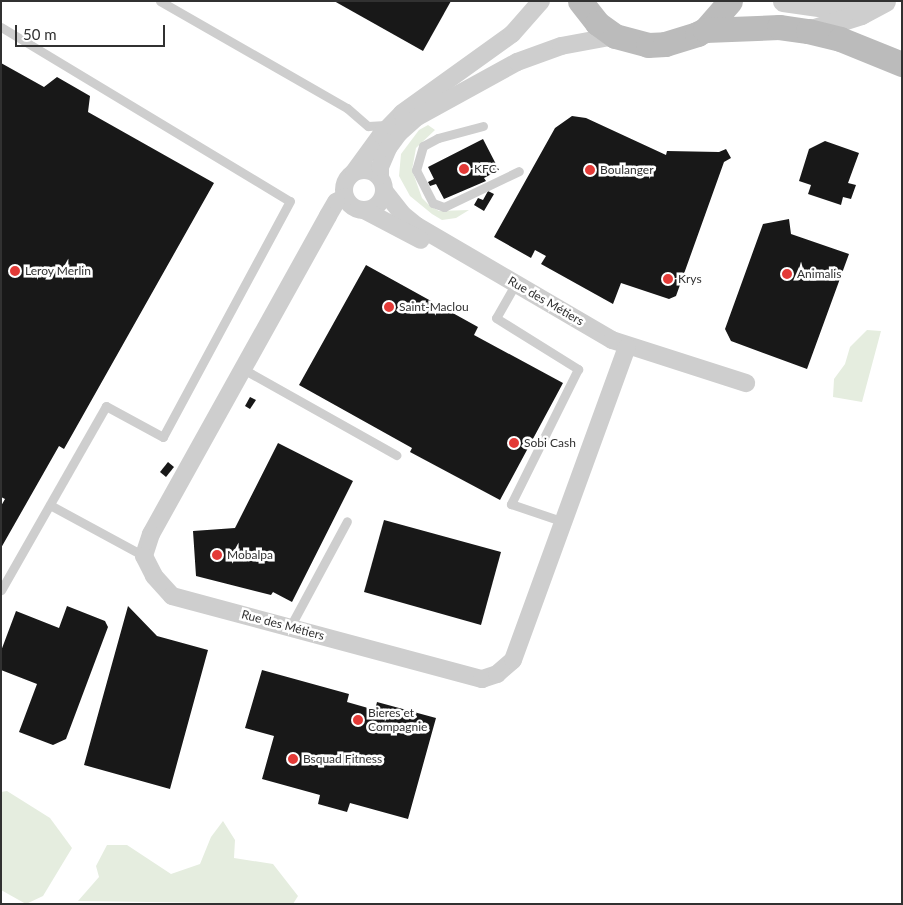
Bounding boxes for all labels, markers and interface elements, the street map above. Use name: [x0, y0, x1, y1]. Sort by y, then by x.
scale bar: [18, 15, 168, 47]
text: 50 m: [23, 25, 57, 43]
place label: KFC: [474, 162, 497, 176]
marker: KFC: [458, 163, 470, 175]
place label: Boulanger: [600, 163, 654, 177]
marker: Boulanger: [584, 164, 596, 176]
place label: Leroy Merlin: [25, 264, 91, 278]
marker: Leroy Merlin: [9, 265, 21, 277]
place label: Animalis: [797, 267, 841, 281]
marker: Animalis: [781, 268, 793, 280]
place label: Krys: [678, 272, 702, 286]
street label: Rue des Métiers: [506, 273, 586, 329]
marker: Krys: [662, 273, 674, 285]
place label: Saint-Maclou: [399, 300, 469, 314]
marker: Saint-Maclou: [383, 301, 395, 313]
place label: Sobi Cash: [524, 436, 576, 450]
marker: Sobi Cash: [508, 437, 520, 449]
place label: Mobalpa: [227, 548, 273, 562]
marker: Mobalpa: [211, 549, 223, 561]
street label: Rue des Métiers: [240, 607, 326, 643]
place label: Bieres et Compagnie: [368, 706, 427, 734]
marker: Bieres et Compagnie: [352, 714, 364, 726]
place label: Bsquad Fitness: [303, 752, 382, 766]
marker: Bsquad Fitness: [287, 753, 299, 765]

